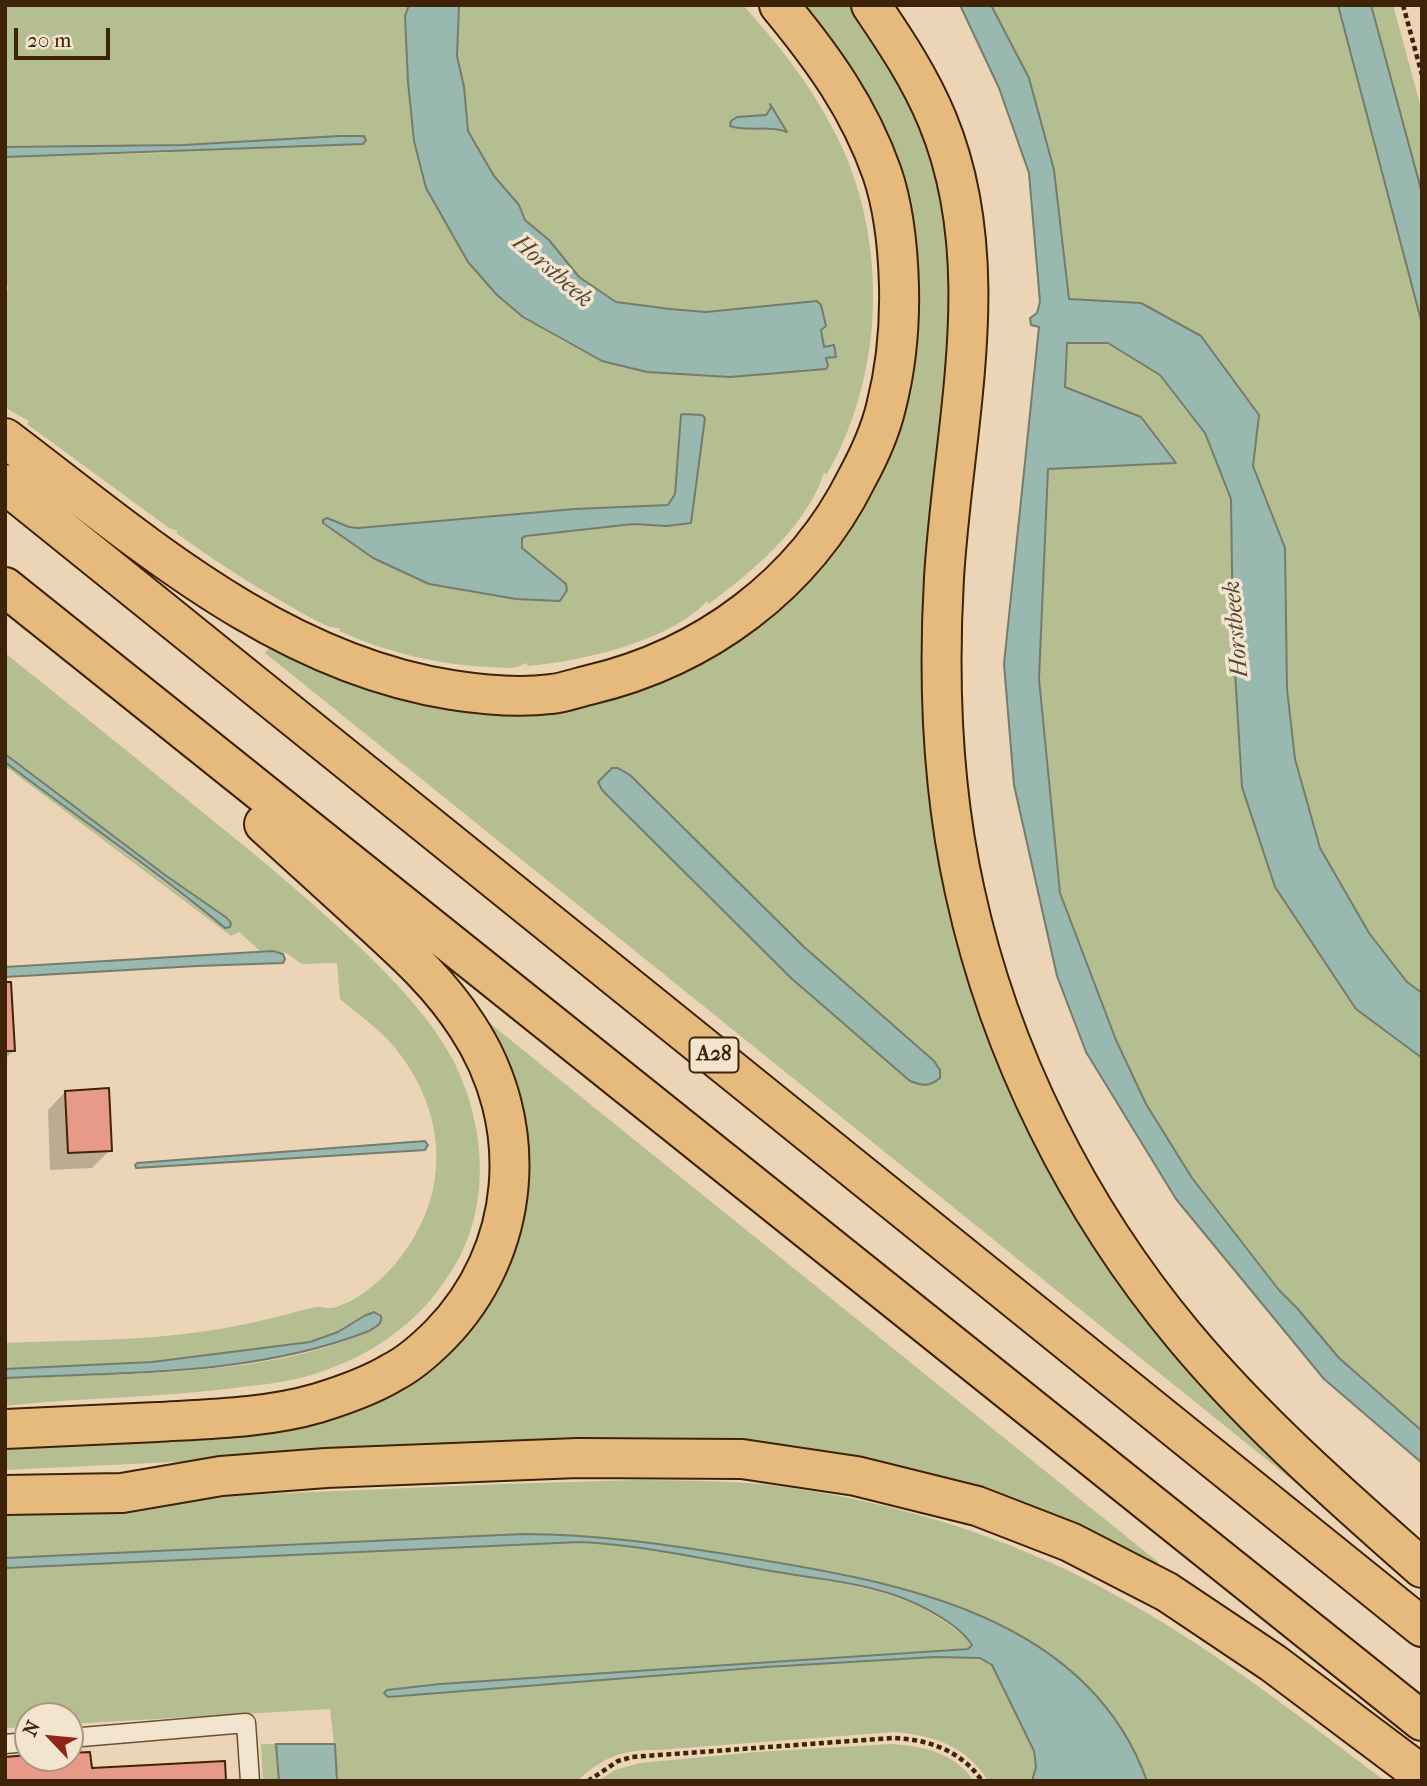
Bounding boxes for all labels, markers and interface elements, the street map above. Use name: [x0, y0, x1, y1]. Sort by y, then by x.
scale bar: [18, 14, 114, 58]
text: 20 m: [27, 28, 71, 52]
water label: Horstbeek: [506, 229, 598, 315]
water label: Horstbeek: [1218, 580, 1256, 678]
road number: A28: [690, 1038, 738, 1072]
north arrow: [14, 1702, 84, 1772]
text: N: [19, 1717, 45, 1740]

